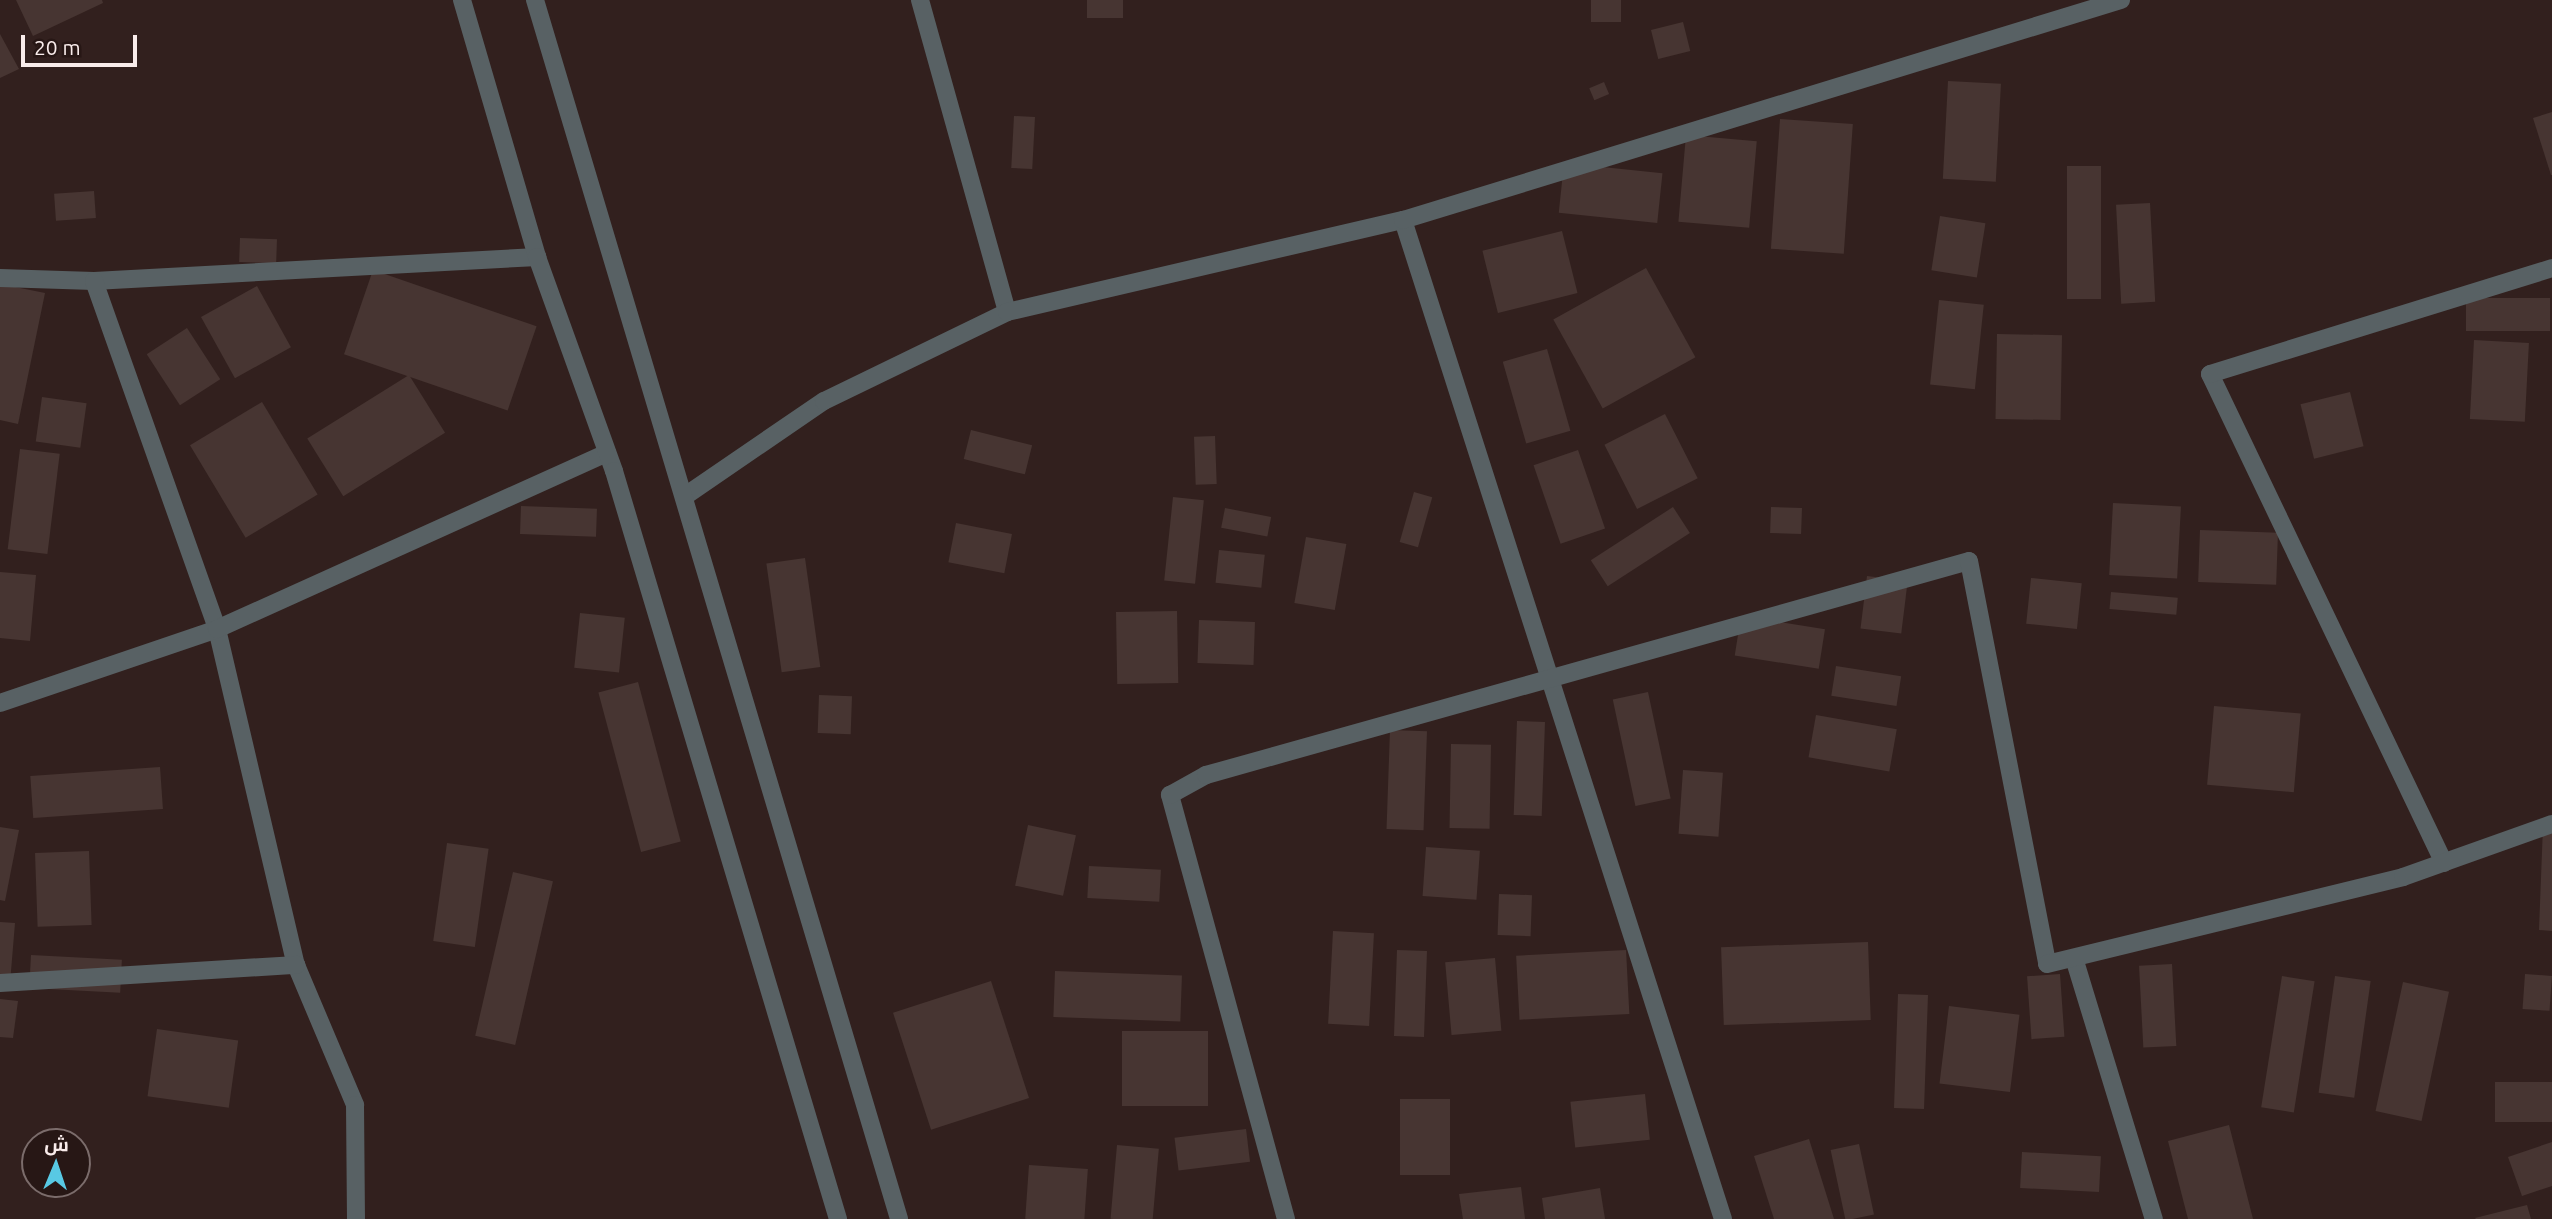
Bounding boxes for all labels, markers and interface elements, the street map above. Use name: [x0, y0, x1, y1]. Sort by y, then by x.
scale bar: [24, 21, 140, 65]
text: 20 m: [34, 35, 81, 59]
north arrow: [21, 1128, 91, 1198]
text: ش: [44, 1133, 69, 1155]

